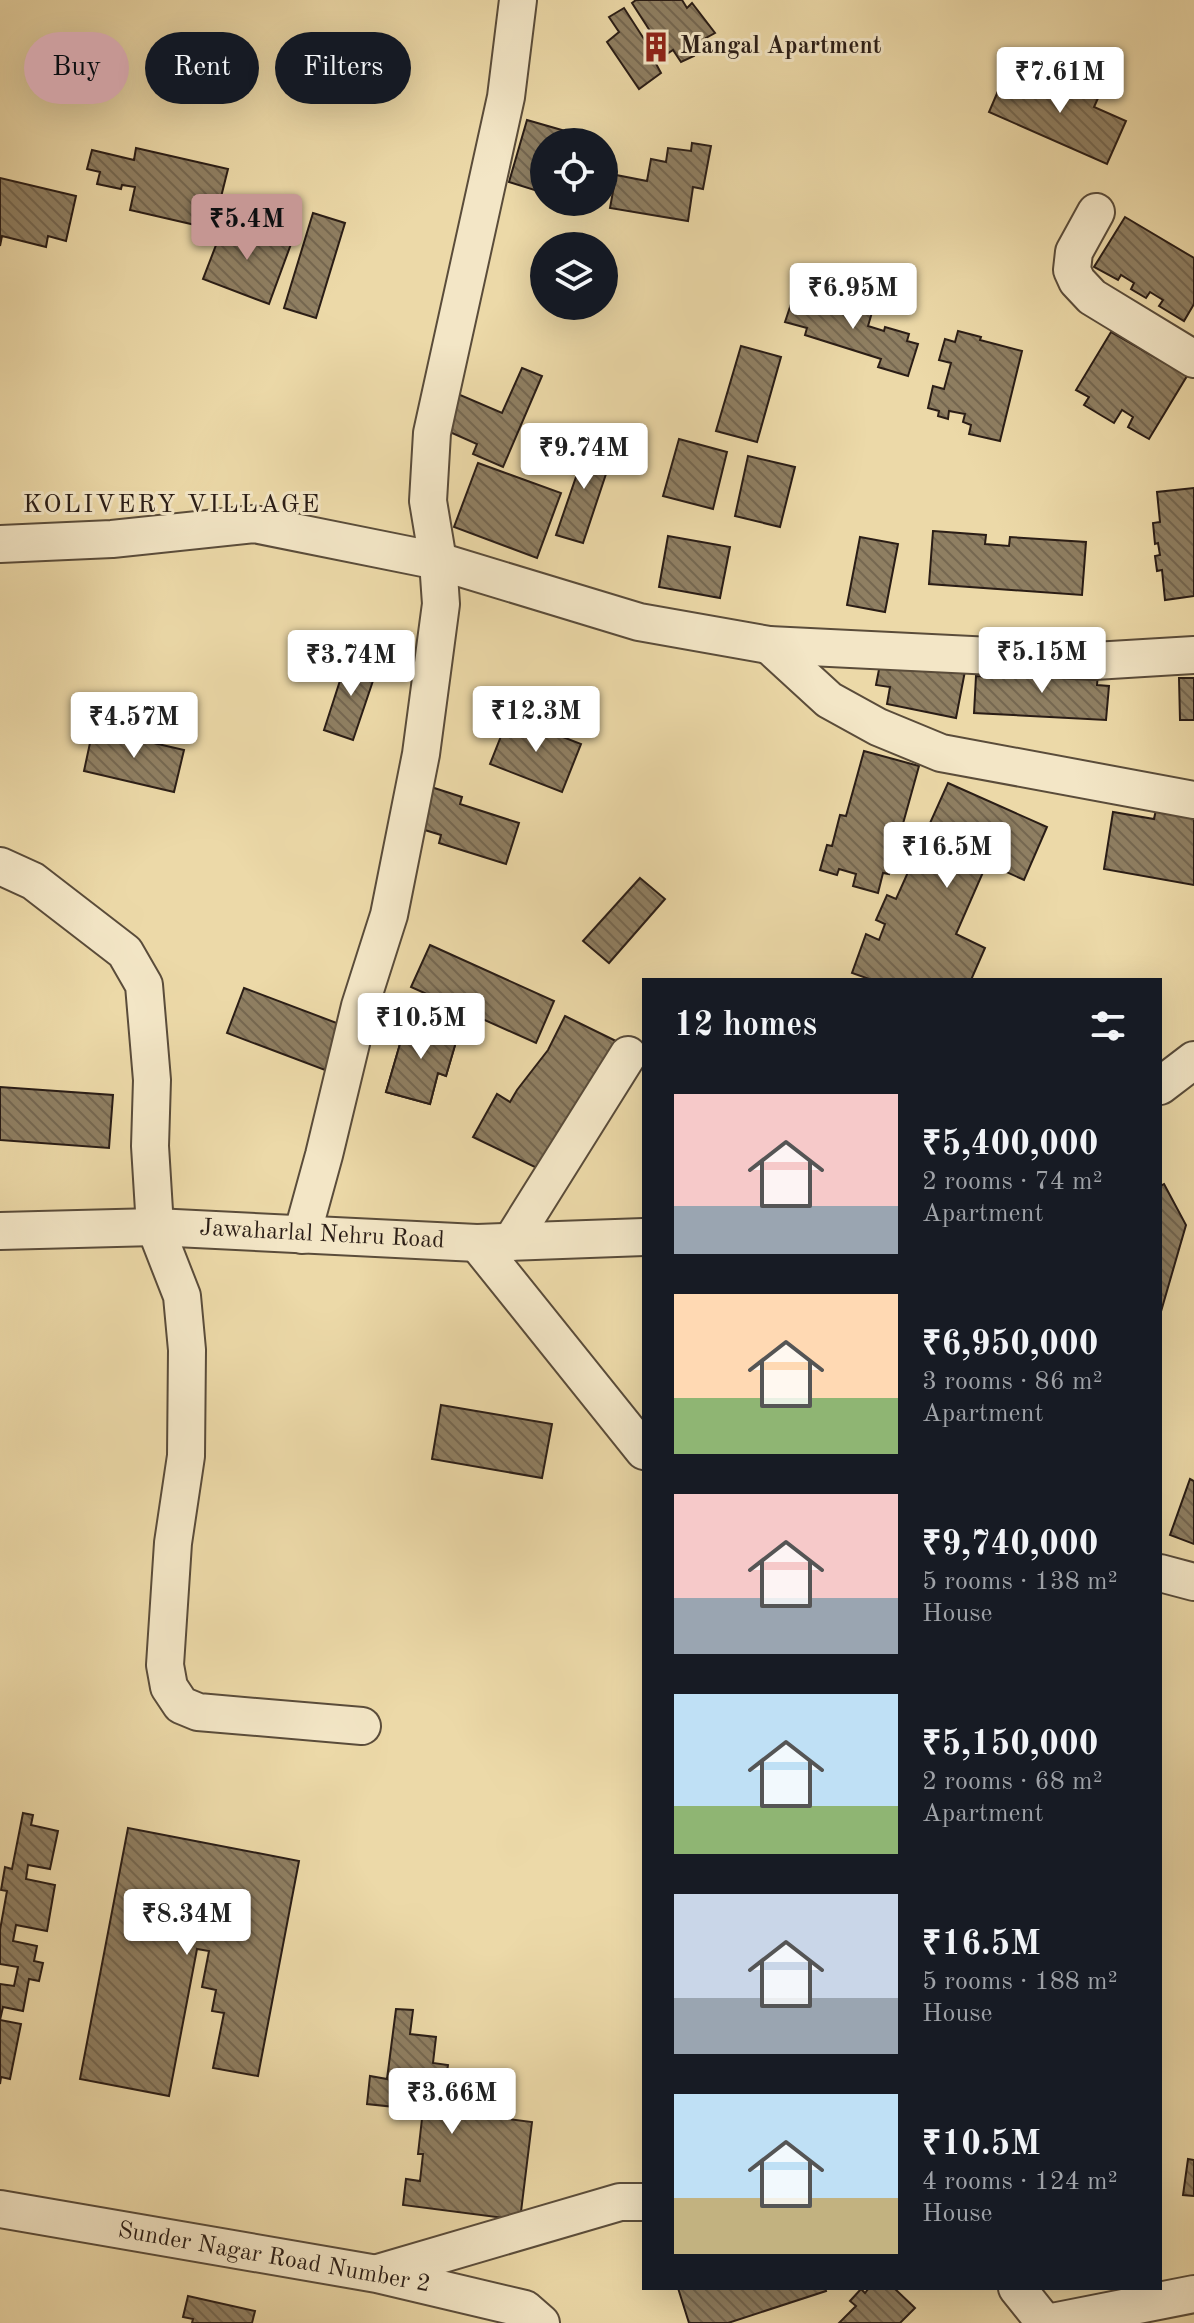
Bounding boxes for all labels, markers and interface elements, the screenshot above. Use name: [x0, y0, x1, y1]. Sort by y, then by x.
building icon: Mangal Apartment: [639, 30, 673, 64]
chip: Buy: [24, 32, 129, 104]
chip: Rent: [145, 32, 259, 104]
chip: Filters: [275, 32, 411, 104]
place label: Mangal Apartment: [680, 35, 882, 59]
pin: ₹7.61M: [995, 47, 1125, 115]
text: ₹7.61M: [1015, 60, 1105, 86]
map controls: [530, 128, 618, 320]
button: locate: [530, 128, 618, 216]
pin: ₹5.4M: [191, 194, 303, 262]
text: ₹5.4M: [209, 207, 285, 233]
button: layers: [530, 232, 618, 320]
pin: ₹6.95M: [788, 263, 918, 331]
text: ₹6.95M: [808, 276, 898, 302]
pin: ₹9.74M: [519, 423, 649, 491]
text: ₹9.74M: [539, 436, 629, 462]
district label: KOLIVERY VILLAGE: [23, 492, 321, 518]
pin: ₹5.15M: [977, 627, 1107, 695]
pin: ₹3.74M: [286, 630, 416, 698]
text: ₹5.15M: [997, 640, 1087, 666]
text: ₹3.74M: [306, 643, 396, 669]
pin: ₹12.3M: [471, 686, 601, 754]
pin: ₹4.57M: [69, 692, 199, 760]
text: ₹12.3M: [491, 699, 581, 725]
text: ₹4.57M: [89, 705, 179, 731]
pin: ₹16.5M: [882, 822, 1012, 890]
text: ₹16.5M: [902, 835, 992, 861]
pin: ₹10.5M: [356, 993, 486, 1061]
icon: filters: [1086, 1004, 1130, 1048]
text: ₹10.5M: [376, 1006, 466, 1032]
text: 12 homes: [674, 1009, 817, 1043]
icon: home: [738, 1126, 834, 1222]
text: ₹5,400,000: [922, 1128, 1099, 1162]
text: 2 rooms · 74 m²: [922, 1169, 1103, 1195]
text: Apartment: [922, 1201, 1044, 1227]
street label: Jawaharlal Nehru Road: [199, 1217, 445, 1253]
icon: home: [738, 1326, 834, 1422]
text: ₹6,950,000: [922, 1328, 1099, 1362]
text: 3 rooms · 86 m²: [922, 1369, 1103, 1395]
text: Apartment: [922, 1401, 1044, 1427]
icon: home: [738, 1526, 834, 1622]
text: ₹9,740,000: [922, 1528, 1099, 1562]
text: 5 rooms · 138 m²: [922, 1569, 1118, 1595]
text: House: [922, 1601, 993, 1627]
icon: home: [738, 1726, 834, 1822]
text: ₹5,150,000: [922, 1728, 1099, 1762]
text: 2 rooms · 68 m²: [922, 1769, 1103, 1795]
text: Apartment: [922, 1801, 1044, 1827]
pin: ₹8.34M: [122, 1889, 252, 1957]
text: ₹8.34M: [142, 1902, 232, 1928]
icon: home: [738, 1926, 834, 2022]
text: ₹16.5M: [922, 1928, 1040, 1962]
text: 5 rooms · 188 m²: [922, 1969, 1118, 1995]
text: House: [922, 2001, 993, 2027]
pin: ₹3.66M: [387, 2068, 517, 2136]
text: ₹3.66M: [407, 2081, 497, 2107]
icon: home: [738, 2126, 834, 2222]
text: ₹10.5M: [922, 2128, 1040, 2162]
text: 4 rooms · 124 m²: [922, 2169, 1118, 2195]
text: House: [922, 2201, 993, 2227]
street label: Sunder Nagar Road Number 2: [116, 2219, 432, 2297]

